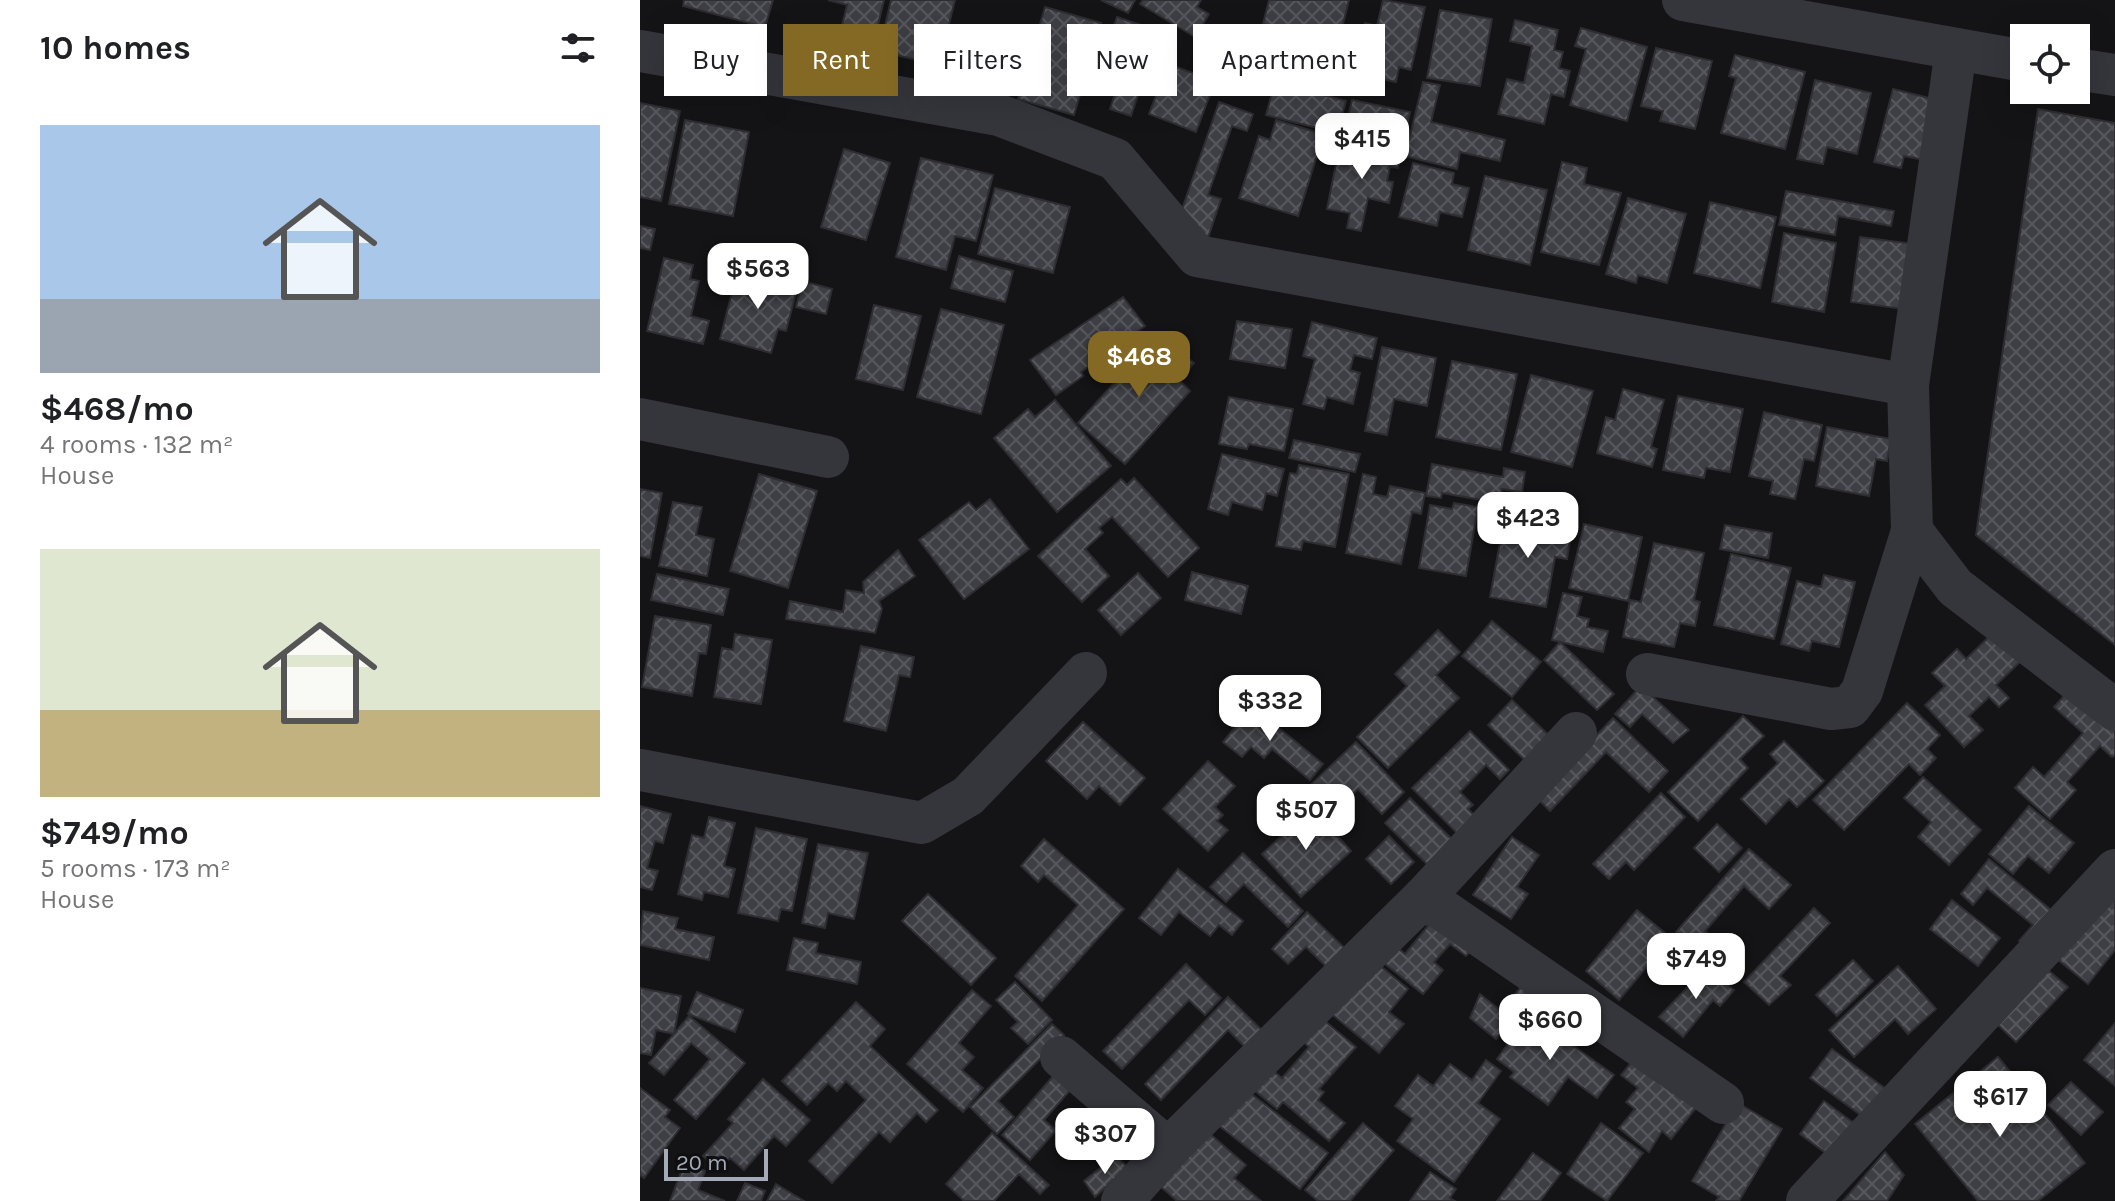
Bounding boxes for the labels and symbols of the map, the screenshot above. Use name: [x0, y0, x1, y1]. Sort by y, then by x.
pin: $415: [1315, 113, 1409, 181]
pin: $563: [711, 243, 805, 311]
pin: $468: [1092, 331, 1186, 399]
pin: $423: [1481, 492, 1575, 560]
pin: $332: [1223, 675, 1317, 743]
pin: $507: [1259, 784, 1353, 852]
pin: $749: [1649, 933, 1743, 1001]
pin: $660: [1503, 994, 1597, 1062]
pin: $617: [1953, 1071, 2047, 1139]
pin: $307: [1058, 1108, 1152, 1176]
scale bar: [664, 1145, 768, 1181]

